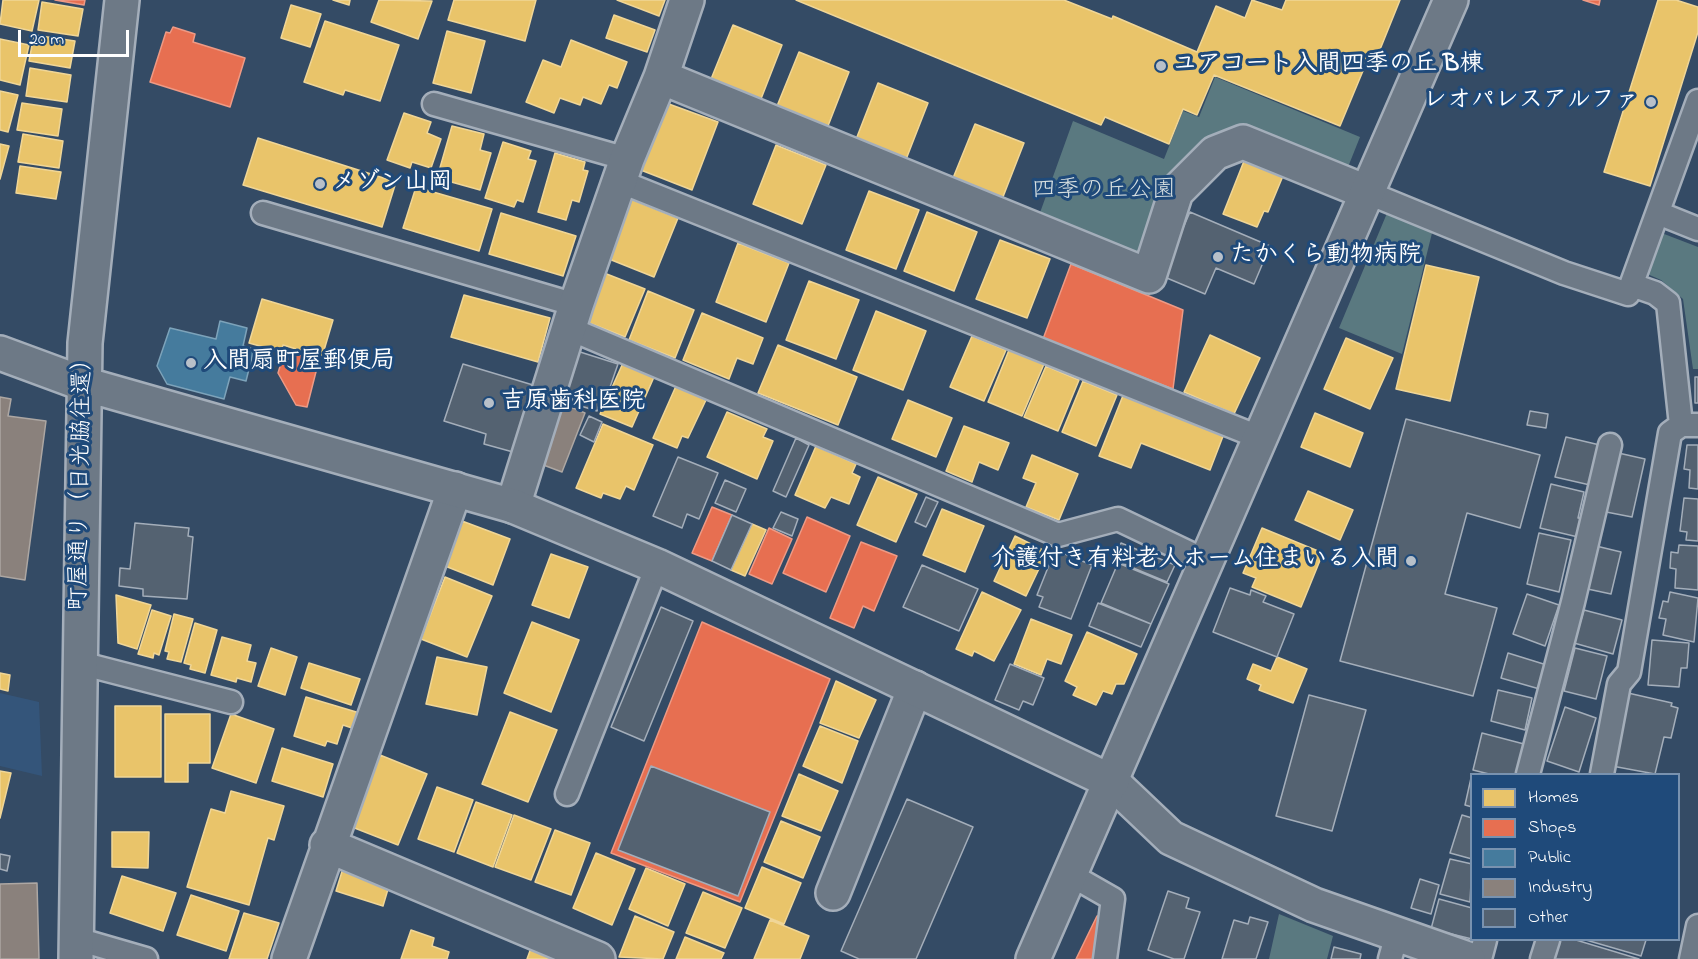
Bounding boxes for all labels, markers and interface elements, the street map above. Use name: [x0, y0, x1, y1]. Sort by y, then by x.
scale bar: [21, 18, 132, 56]
text: 20 m: [29, 27, 64, 53]
place label: ユアコート入間四季の丘 B棟: [1173, 52, 1483, 80]
marker: ユアコート入間四季の丘 B棟: [1154, 59, 1168, 73]
place label: レオパレスアルファ: [1423, 88, 1639, 116]
marker: レオパレスアルファ: [1644, 95, 1658, 109]
place label: メゾン山岡: [332, 170, 452, 198]
marker: メゾン山岡: [313, 177, 327, 191]
park label: 四季の丘公園: [1032, 178, 1176, 206]
place label: たかくら動物病院: [1230, 243, 1422, 271]
marker: たかくら動物病院: [1211, 250, 1225, 264]
street label: 町屋通り（日光脇往還）: [66, 347, 100, 611]
place label: 入間扇町屋郵便局: [203, 349, 395, 377]
marker: 入間扇町屋郵便局: [184, 356, 198, 370]
place label: 吉原歯科医院: [501, 389, 645, 417]
marker: 吉原歯科医院: [482, 396, 496, 410]
place label: 介護付き有料老人ホーム住まいる入間: [991, 547, 1399, 575]
marker: 介護付き有料老人ホーム住まいる入間: [1404, 554, 1418, 568]
legend: [1470, 773, 1680, 941]
text: Homes: [1528, 785, 1579, 811]
text: Shops: [1528, 815, 1576, 841]
text: Public: [1528, 845, 1571, 871]
text: Industry: [1528, 875, 1592, 901]
text: Other: [1528, 905, 1568, 931]

